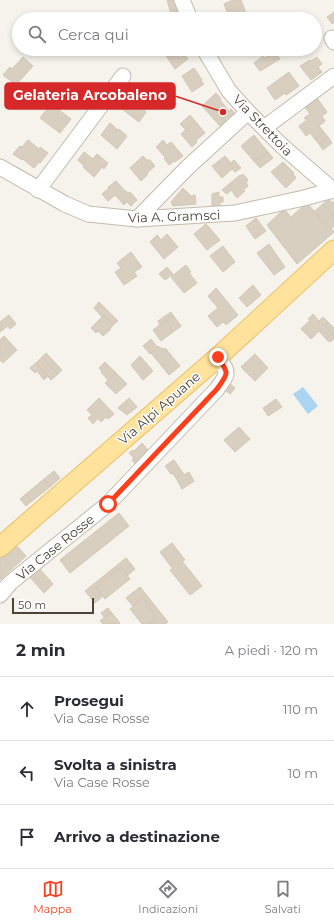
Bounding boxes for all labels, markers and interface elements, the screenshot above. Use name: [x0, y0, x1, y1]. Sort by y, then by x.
search box: [12, 12, 322, 56]
icon: search: [26, 23, 48, 45]
text: Cerca qui: [58, 25, 129, 44]
callout: Gelateria Arcobaleno: [5, 83, 175, 109]
text: Gelateria Arcobaleno: [13, 86, 167, 104]
street label: Via Strettoia: [230, 91, 296, 159]
street label: Via A. Gramsci: [127, 206, 221, 226]
route end: [209, 348, 227, 366]
street label: Via Alpi Apuane: [115, 368, 203, 448]
route start: [99, 495, 117, 513]
street label: Via Case Rosse: [13, 511, 97, 583]
scale bar: [12, 596, 94, 615]
text: 50 m: [18, 598, 46, 612]
text: 2 min: [16, 640, 66, 660]
text: A piedi · 120 m: [225, 642, 318, 658]
text: Prosegui: [54, 691, 124, 710]
icon: ahead: [16, 698, 38, 720]
text: 110 m: [283, 701, 318, 717]
text: Via Case Rosse: [54, 710, 150, 726]
text: Svolta a sinistra: [54, 755, 177, 774]
icon: left: [16, 762, 38, 784]
text: 10 m: [288, 765, 318, 781]
text: Via Case Rosse: [54, 774, 150, 790]
icon: arrive: [16, 826, 38, 848]
text: Arrivo a destinazione: [54, 827, 220, 846]
tab: Mappa: [33, 878, 72, 916]
tab: Indicazioni: [138, 878, 198, 916]
tab: Salvati: [265, 878, 301, 916]

